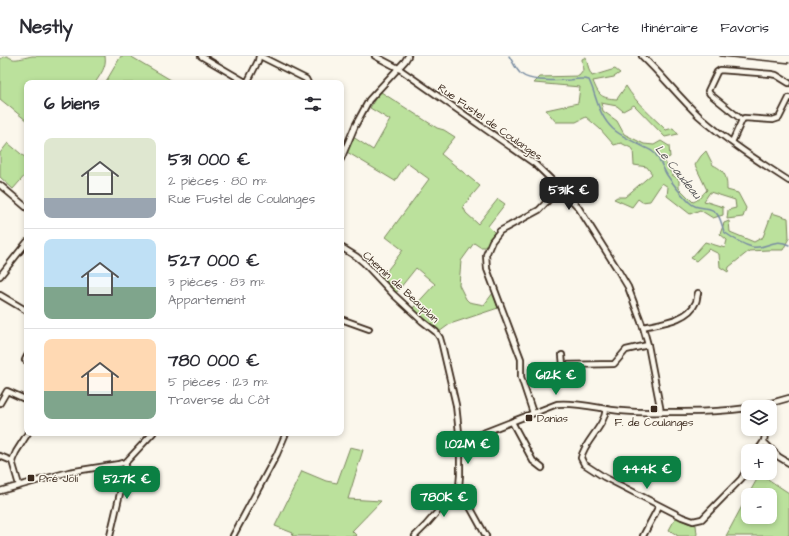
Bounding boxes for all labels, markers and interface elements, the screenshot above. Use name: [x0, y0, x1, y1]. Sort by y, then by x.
text: Nestly: [20, 14, 73, 41]
text: Carte: [581, 18, 619, 38]
text: Itinéraire: [641, 18, 698, 38]
text: Favoris: [720, 18, 769, 38]
street label: Rue Fustel de Coulanges: [434, 80, 546, 165]
text: 6 biens: [44, 92, 100, 116]
icon: filters: [302, 93, 324, 115]
water label: Le Caudeau: [651, 141, 706, 203]
text: 531 000 €: [168, 148, 250, 172]
icon: home: [76, 154, 124, 202]
text: 2 pièces · 80 m²: [168, 172, 268, 190]
pin: 531K €: [536, 177, 602, 211]
text: 531K €: [549, 181, 589, 199]
text: Rue Fustel de Coulanges: [168, 190, 315, 208]
street label: Chemin de Beauplan: [360, 248, 443, 327]
text: 527 000 €: [168, 249, 260, 273]
icon: home: [76, 255, 124, 303]
text: 3 pièces · 83 m²: [168, 273, 265, 291]
text: Appartement: [168, 291, 246, 309]
text: 780 000 €: [168, 349, 260, 373]
icon: home: [76, 355, 124, 403]
pin: 612K €: [523, 362, 589, 396]
text: 612K €: [536, 366, 576, 384]
text: 5 pièces · 123 m²: [168, 373, 269, 391]
text: Traverse du Côt: [168, 391, 270, 409]
map controls: [741, 400, 777, 524]
button: layers: [741, 400, 777, 436]
marker: F. de Coulanges: [649, 404, 659, 414]
place label: Danias: [537, 411, 568, 426]
marker: Danias: [524, 413, 534, 423]
place label: F. de Coulanges: [614, 415, 694, 431]
pin: 1.02M €: [431, 431, 505, 465]
text: 1.02M €: [445, 435, 491, 453]
button: +: [741, 444, 777, 480]
pin: 444K €: [614, 456, 680, 490]
text: 444K €: [622, 460, 672, 478]
pin: 527K €: [94, 466, 160, 500]
text: 527K €: [103, 470, 151, 488]
place label: Pré Joli: [39, 471, 78, 486]
marker: Pré Joli: [26, 473, 36, 483]
pin: 780K €: [411, 484, 477, 518]
text: 780K €: [420, 488, 468, 506]
button: −: [741, 488, 777, 524]

